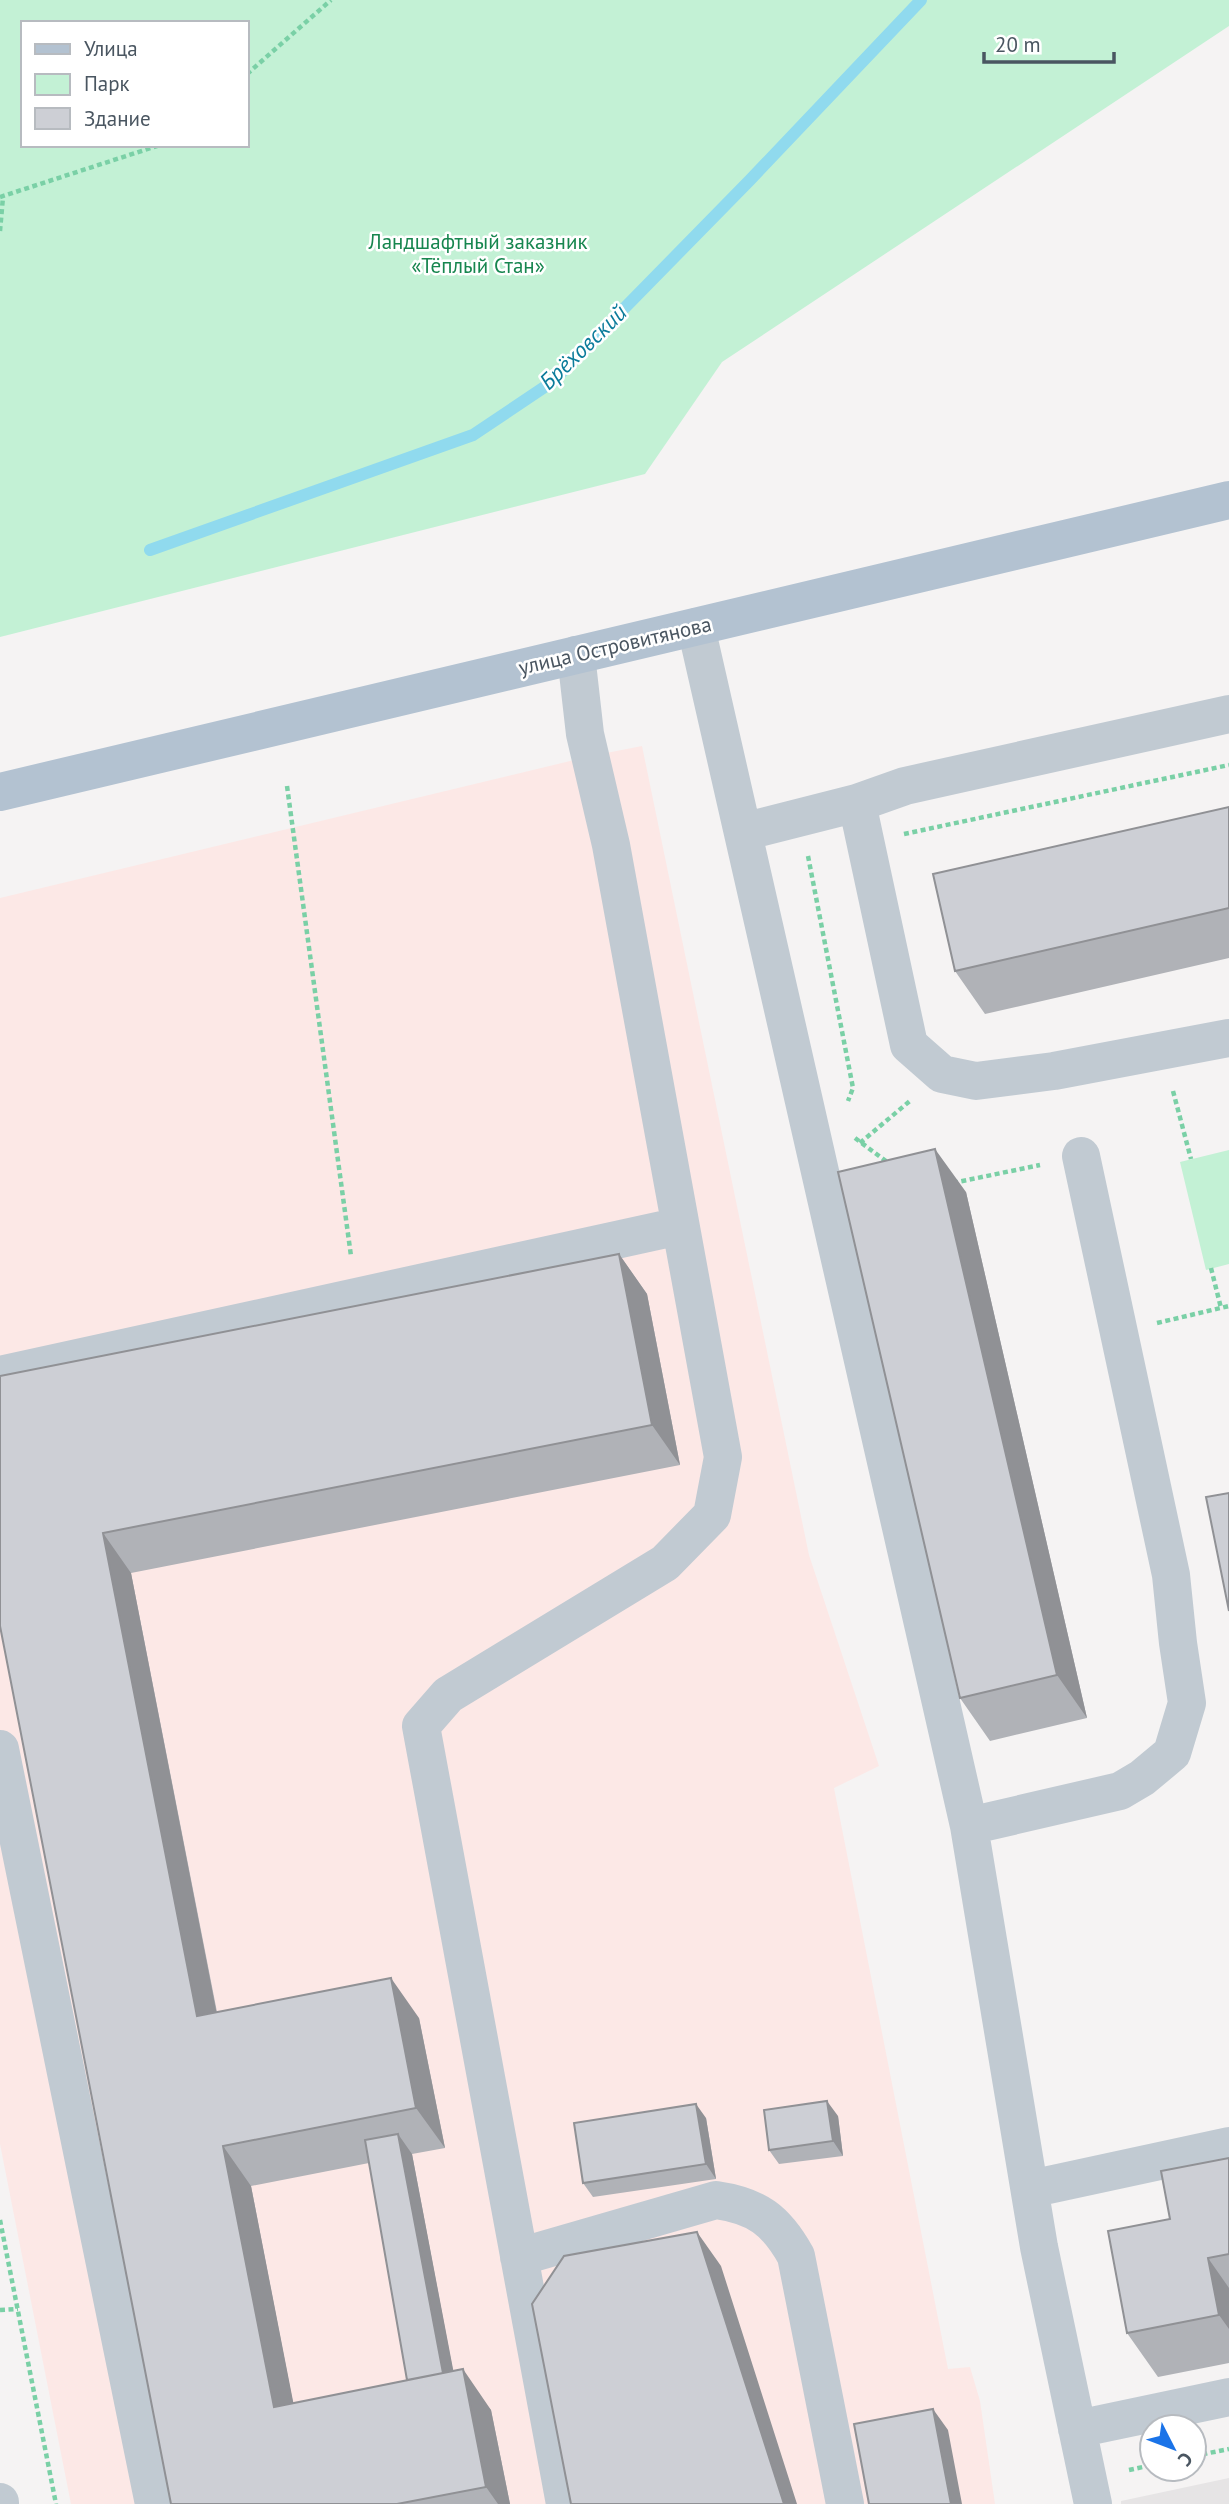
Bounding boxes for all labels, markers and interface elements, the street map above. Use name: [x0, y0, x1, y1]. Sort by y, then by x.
legend: [21, 21, 248, 147]
scale bar: [984, 21, 1114, 65]
text: 20 m: [995, 31, 1041, 58]
text: Улица: [84, 35, 138, 62]
text: Парк: [84, 70, 130, 97]
text: Здание: [84, 105, 151, 132]
park label: Ландшафтный заказник «Тёплый Стан»: [368, 228, 587, 279]
water label: Брёховский: [533, 298, 633, 395]
street label: улица Островитянова: [516, 610, 714, 681]
north arrow: [1138, 2413, 1208, 2483]
text: С: [1173, 2447, 1198, 2472]

